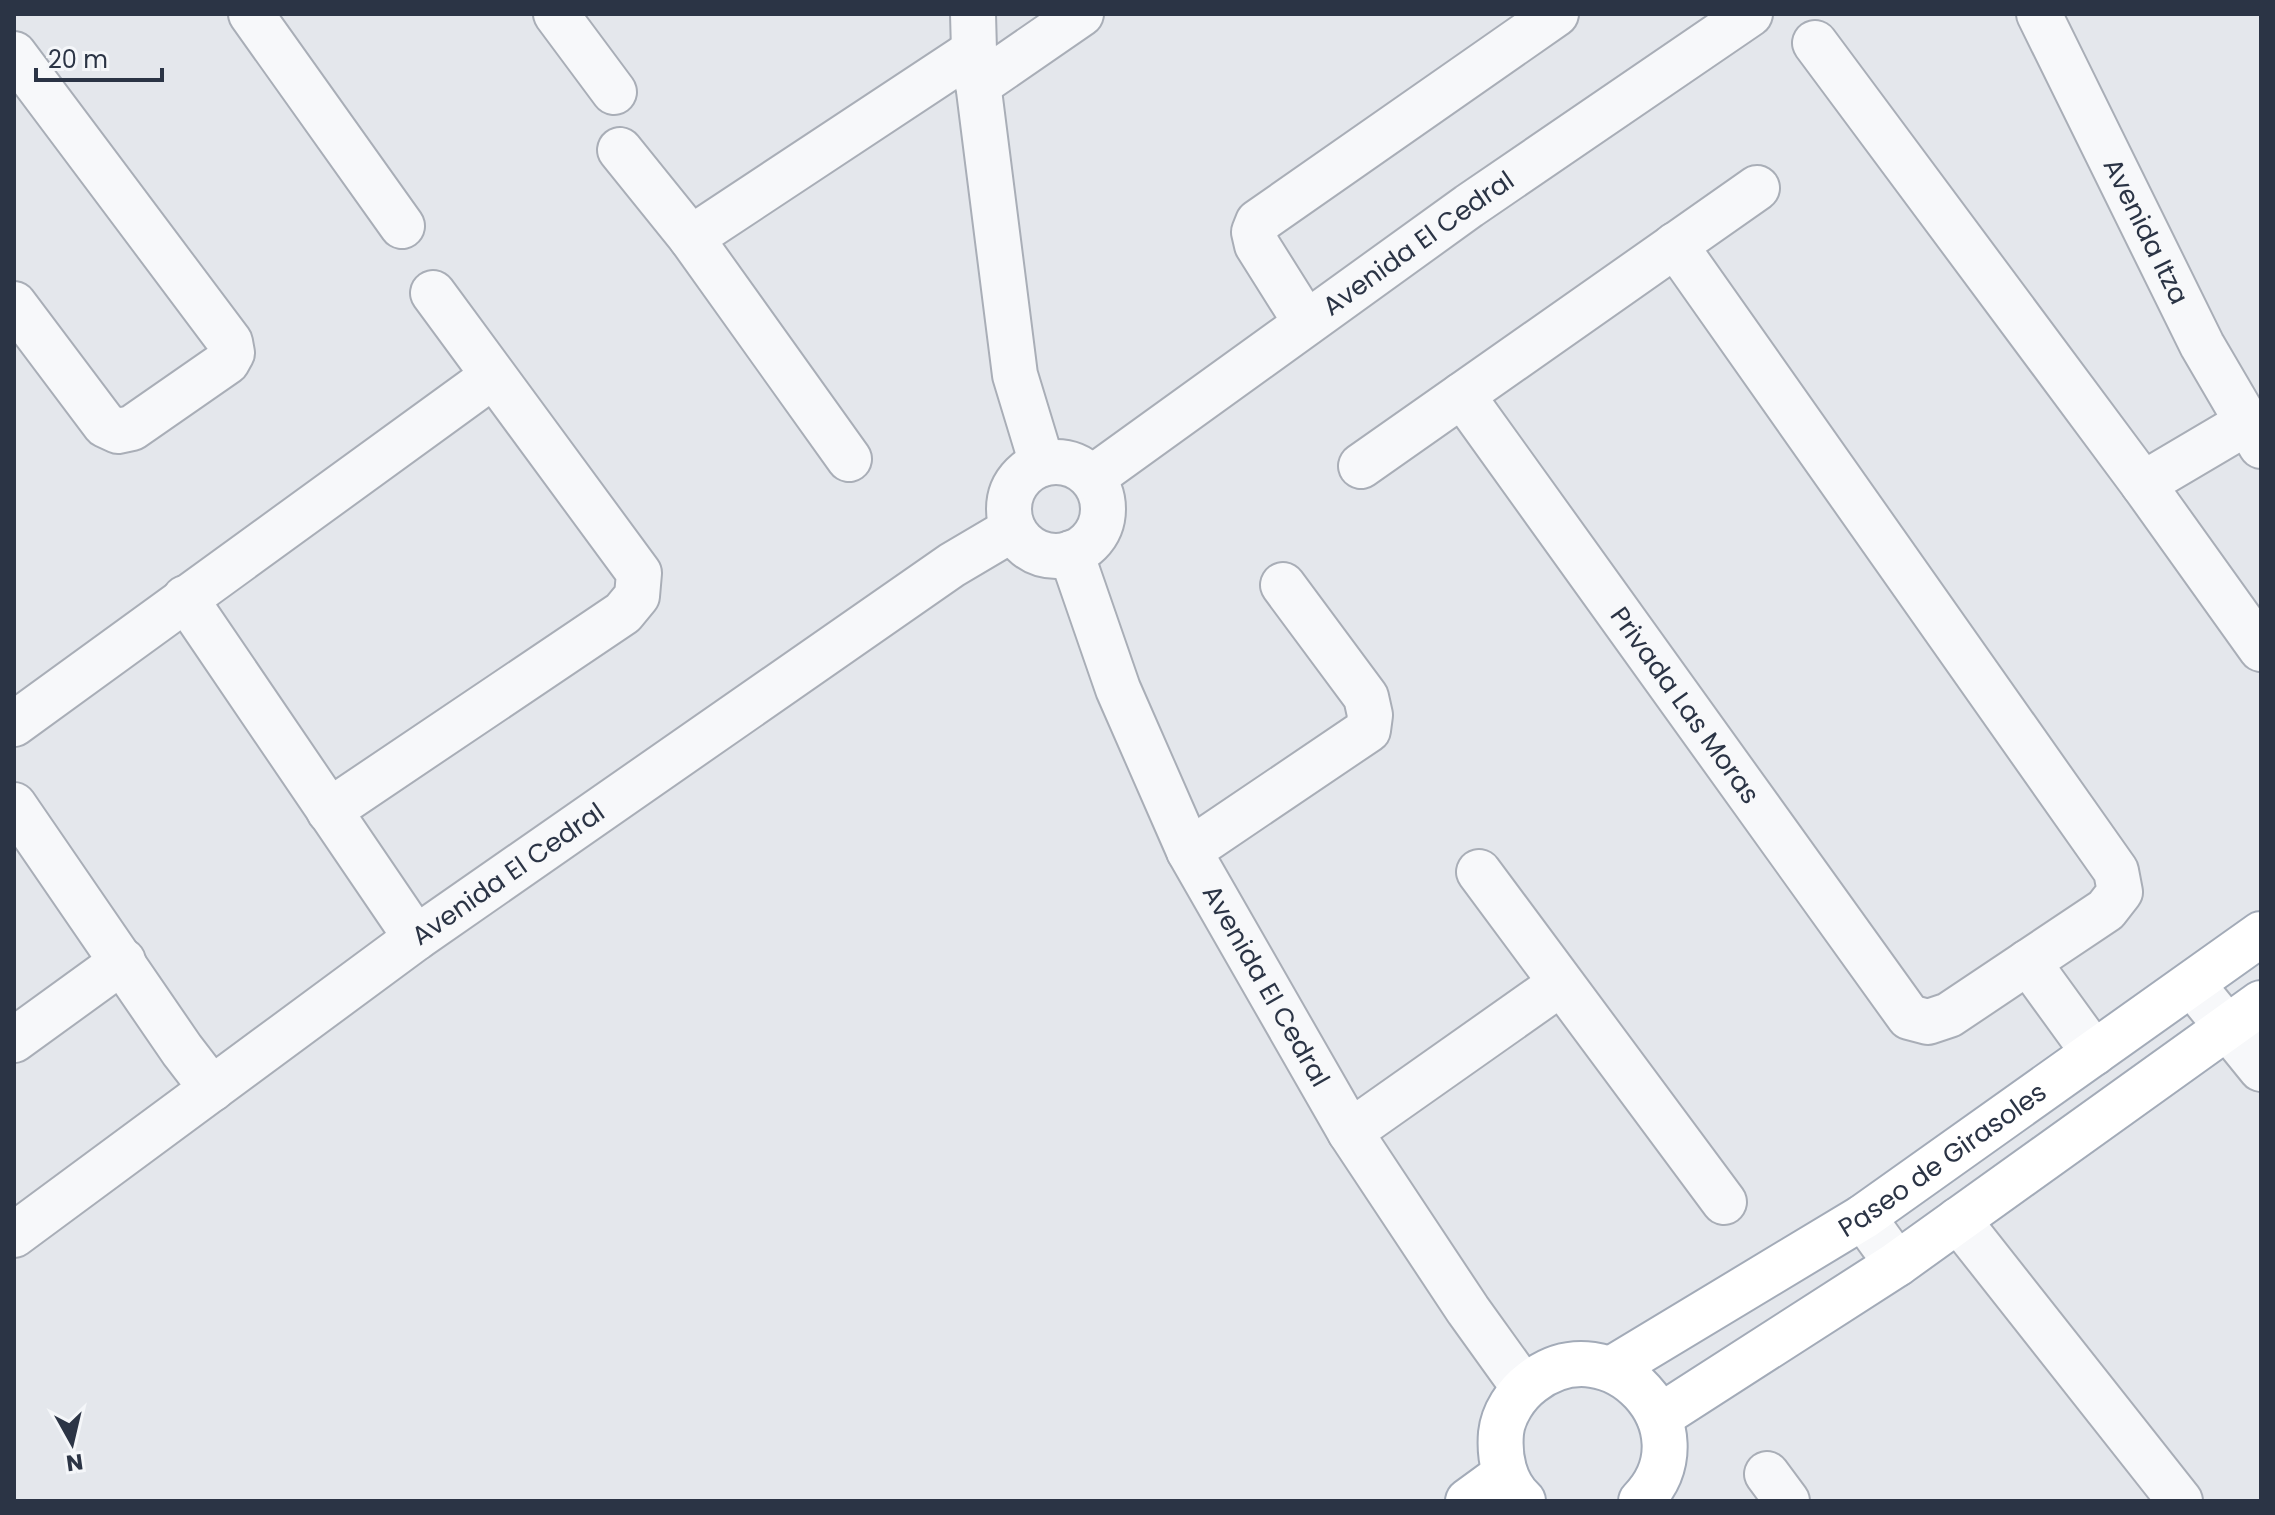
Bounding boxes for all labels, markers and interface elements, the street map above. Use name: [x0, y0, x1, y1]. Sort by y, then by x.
scale bar: [36, 32, 162, 82]
text: 20 m: [48, 43, 108, 76]
street label: Avenida Itza: [2095, 152, 2197, 310]
street label: Avenida El Cedral: [1315, 162, 1521, 324]
street label: Privada Las Moras: [1602, 599, 1768, 811]
street label: Avenida El Cedral: [404, 794, 612, 954]
street label: Avenida El Cedral: [1194, 878, 1338, 1093]
street label: Paseo de Girasoles: [1832, 1074, 2054, 1246]
north arrow: [32, 1403, 112, 1483]
text: N: [64, 1446, 85, 1479]

